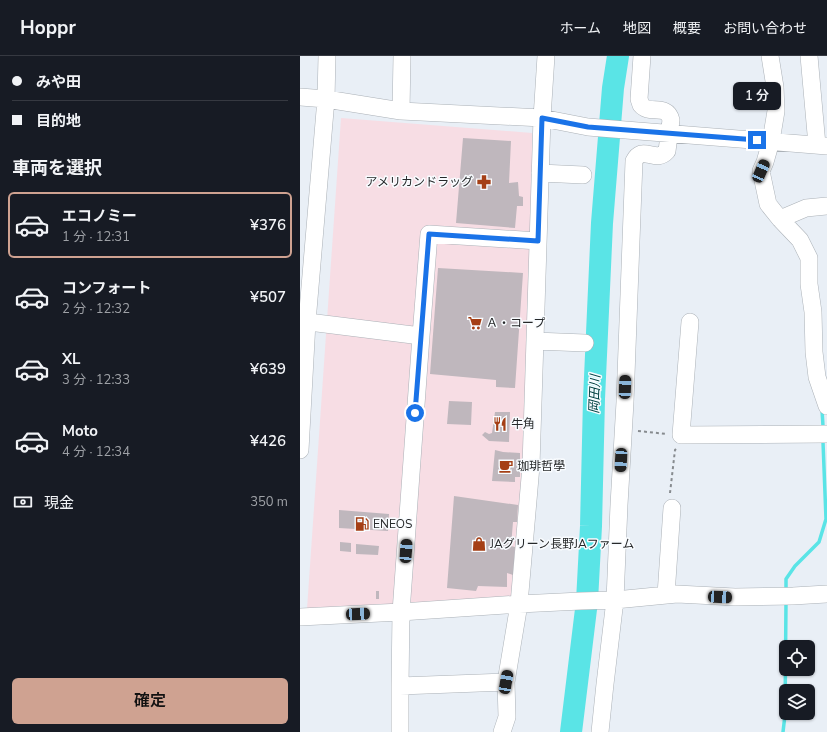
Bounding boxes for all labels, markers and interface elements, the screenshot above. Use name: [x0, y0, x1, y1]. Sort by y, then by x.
text: Hoppr: [20, 15, 76, 41]
text: ホーム: [559, 19, 601, 38]
text: 地図: [623, 19, 651, 38]
text: 概要: [673, 19, 701, 38]
text: お問い合わせ: [723, 19, 807, 38]
text: みや田: [36, 72, 81, 92]
callout: 1 分: [733, 82, 781, 110]
text: 1 分: [745, 87, 769, 105]
text: 目的地: [36, 111, 81, 131]
route end: [748, 131, 766, 149]
text: 車両を選択: [12, 156, 102, 180]
car: [751, 158, 771, 184]
place label: アメリカンドラッグ: [366, 174, 473, 190]
pharmacy icon: アメリカンドラッグ: [476, 174, 492, 190]
text: エコノミー: [62, 206, 137, 226]
icon: car: [14, 207, 50, 243]
text: ¥376: [250, 215, 286, 235]
text: 1 分 · 12:31: [62, 228, 130, 246]
text: コンフォート: [62, 278, 152, 298]
icon: car: [14, 279, 50, 315]
text: ¥507: [250, 287, 286, 307]
text: 2 分 · 12:32: [62, 300, 130, 318]
supermarket icon: Ａ・コープ: [467, 315, 483, 331]
place label: Ａ・コープ: [486, 315, 545, 331]
text: XL: [62, 349, 81, 369]
icon: car: [14, 351, 50, 387]
text: ¥639: [250, 359, 286, 379]
text: 3 分 · 12:33: [62, 371, 130, 389]
water label: 岡田川: [585, 372, 605, 414]
car: [619, 375, 631, 399]
route start: [406, 404, 424, 422]
restaurant icon: 牛角: [492, 416, 508, 432]
place label: 牛角: [511, 416, 535, 432]
text: Moto: [62, 421, 98, 441]
icon: car: [14, 423, 50, 459]
text: ¥426: [250, 431, 286, 451]
text: 4 分 · 12:34: [62, 443, 130, 461]
car: [614, 448, 628, 472]
cafe icon: 珈琲哲學: [498, 458, 514, 474]
place label: 珈琲哲學: [517, 458, 565, 474]
icon: cash: [12, 491, 34, 513]
text: 現金: [44, 493, 74, 513]
text: 350 m: [250, 493, 288, 511]
fuel station icon: ENEOS: [354, 516, 370, 532]
place label: ENEOS: [373, 516, 412, 532]
shop icon: JAグリーン長野JAファーム: [471, 536, 487, 552]
place label: JAグリーン長野JAファーム: [489, 536, 634, 552]
car: [399, 539, 413, 563]
car: [708, 590, 732, 604]
car: [346, 607, 370, 621]
map controls: [779, 640, 815, 720]
button: locate: [779, 640, 815, 676]
car: [498, 669, 514, 695]
button: 確定: [12, 678, 288, 724]
button: layers: [779, 684, 815, 720]

